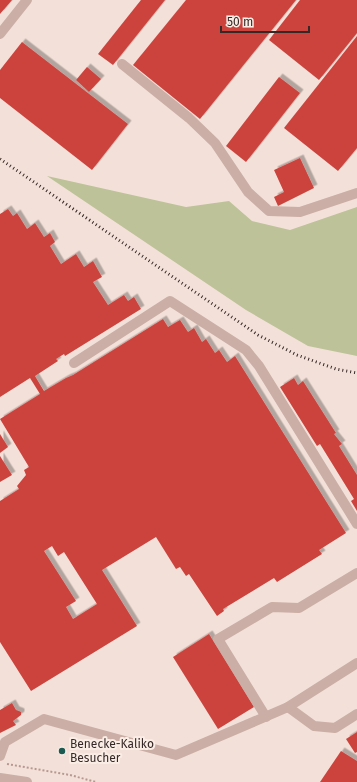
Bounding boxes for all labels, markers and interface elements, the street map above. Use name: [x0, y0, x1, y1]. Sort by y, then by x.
scale bar: [221, 8, 309, 34]
text: 50 m: [227, 15, 253, 29]
place label: Benecke-Kaliko Besucher: [70, 737, 154, 765]
marker: Benecke-Kaliko Besucher: [57, 746, 67, 756]

